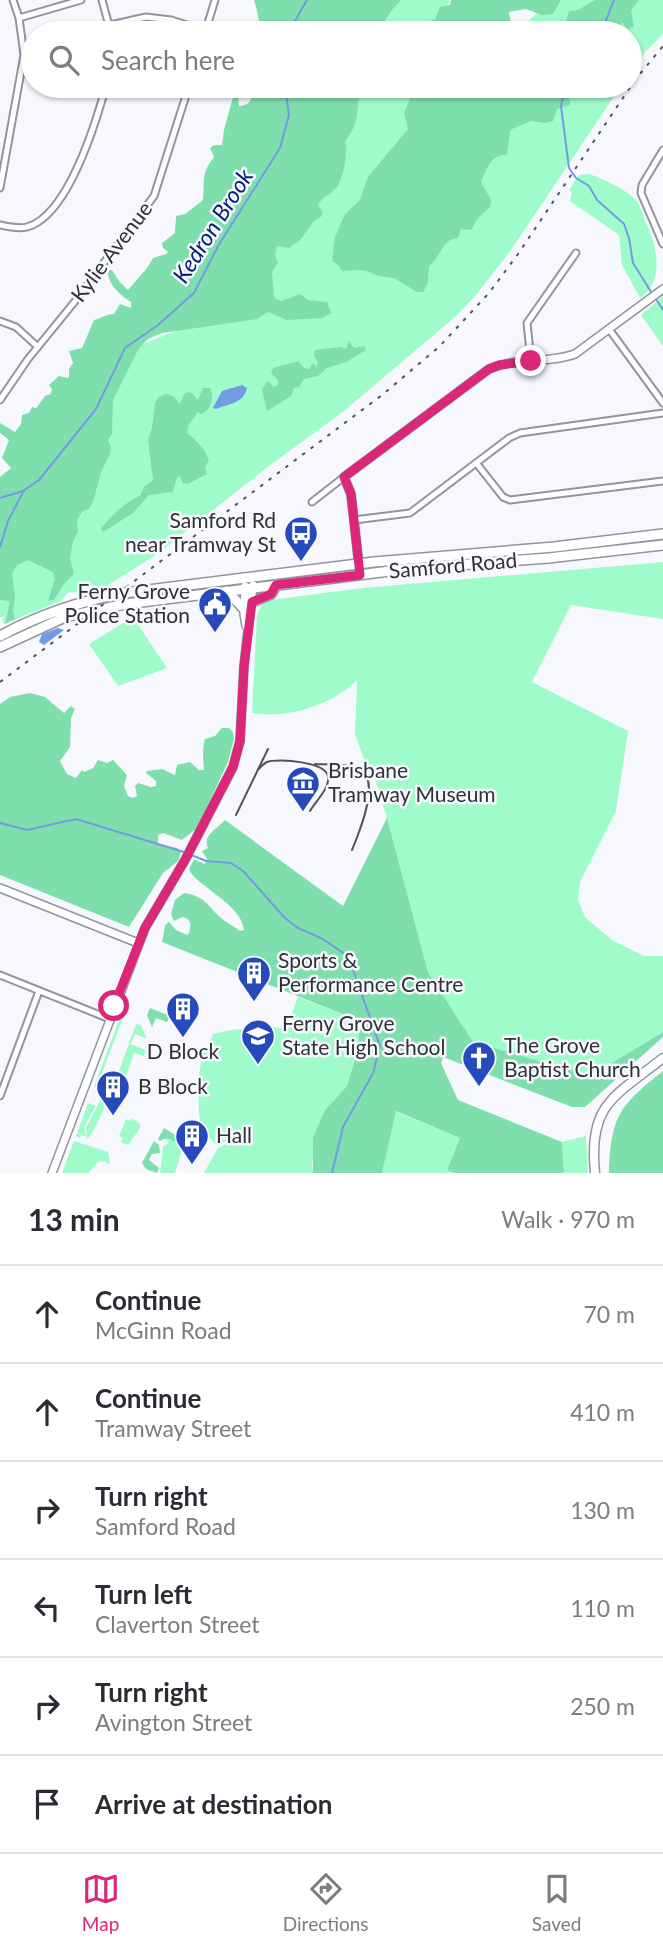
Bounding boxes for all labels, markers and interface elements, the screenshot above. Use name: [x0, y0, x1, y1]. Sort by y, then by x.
search box: [21, 21, 642, 98]
icon: search: [45, 41, 83, 79]
text: Search here: [101, 44, 235, 76]
water label: Kedron Brook: [166, 162, 259, 288]
street label: Kylie Avenue: [65, 196, 157, 306]
route end: [515, 345, 546, 376]
place label: Samford Rd near Tramway St: [125, 507, 276, 556]
bus stop icon: Samford Rd near Tramway St: [282, 514, 320, 563]
street label: Samford Road: [388, 546, 518, 583]
place label: Ferny Grove Police Station: [64, 578, 190, 627]
public building icon: Ferny Grove Police Station: [196, 585, 234, 634]
place label: Brisbane Tramway Museum: [328, 757, 496, 806]
museum icon: Brisbane Tramway Museum: [284, 764, 322, 813]
place label: Sports & Performance Centre: [278, 947, 463, 996]
building icon: Sports & Performance Centre: [235, 954, 273, 1003]
route start: [98, 990, 129, 1021]
building icon: D Block: [164, 990, 202, 1039]
place label: Ferny Grove State High School: [282, 1010, 445, 1059]
school or university icon: Ferny Grove State High School: [239, 1017, 277, 1066]
place label: The Grove Baptist Church: [504, 1032, 641, 1081]
place label: D Block: [147, 1038, 219, 1063]
church icon: The Grove Baptist Church: [460, 1039, 498, 1088]
building icon: B Block: [94, 1068, 132, 1117]
place label: B Block: [138, 1073, 208, 1098]
building icon: Hall: [173, 1117, 211, 1166]
place label: Hall: [216, 1122, 252, 1147]
text: 13 min: [28, 1201, 120, 1237]
text: Walk · 970 m: [501, 1205, 635, 1233]
text: Continue: [95, 1284, 201, 1316]
icon: ahead: [28, 1295, 66, 1333]
text: 70 m: [584, 1300, 635, 1328]
text: McGinn Road: [95, 1316, 232, 1344]
text: Continue: [95, 1382, 201, 1414]
icon: ahead: [28, 1393, 66, 1431]
text: 410 m: [570, 1398, 635, 1426]
text: Tramway Street: [95, 1414, 251, 1442]
text: Turn right: [95, 1480, 208, 1512]
icon: right: [28, 1491, 66, 1529]
text: 130 m: [570, 1496, 635, 1524]
text: Samford Road: [95, 1512, 236, 1540]
text: Turn left: [95, 1578, 192, 1610]
icon: left: [28, 1589, 66, 1627]
text: 110 m: [570, 1594, 635, 1622]
text: Claverton Street: [95, 1610, 260, 1638]
text: Turn right: [95, 1676, 208, 1708]
icon: right: [28, 1687, 66, 1725]
text: 250 m: [570, 1692, 635, 1720]
text: Avington Street: [95, 1708, 252, 1736]
icon: arrive: [28, 1785, 66, 1823]
text: Arrive at destination: [95, 1788, 332, 1820]
tab: Map: [82, 1870, 120, 1935]
tab: Directions: [283, 1870, 369, 1935]
tab: Saved: [532, 1870, 581, 1935]

